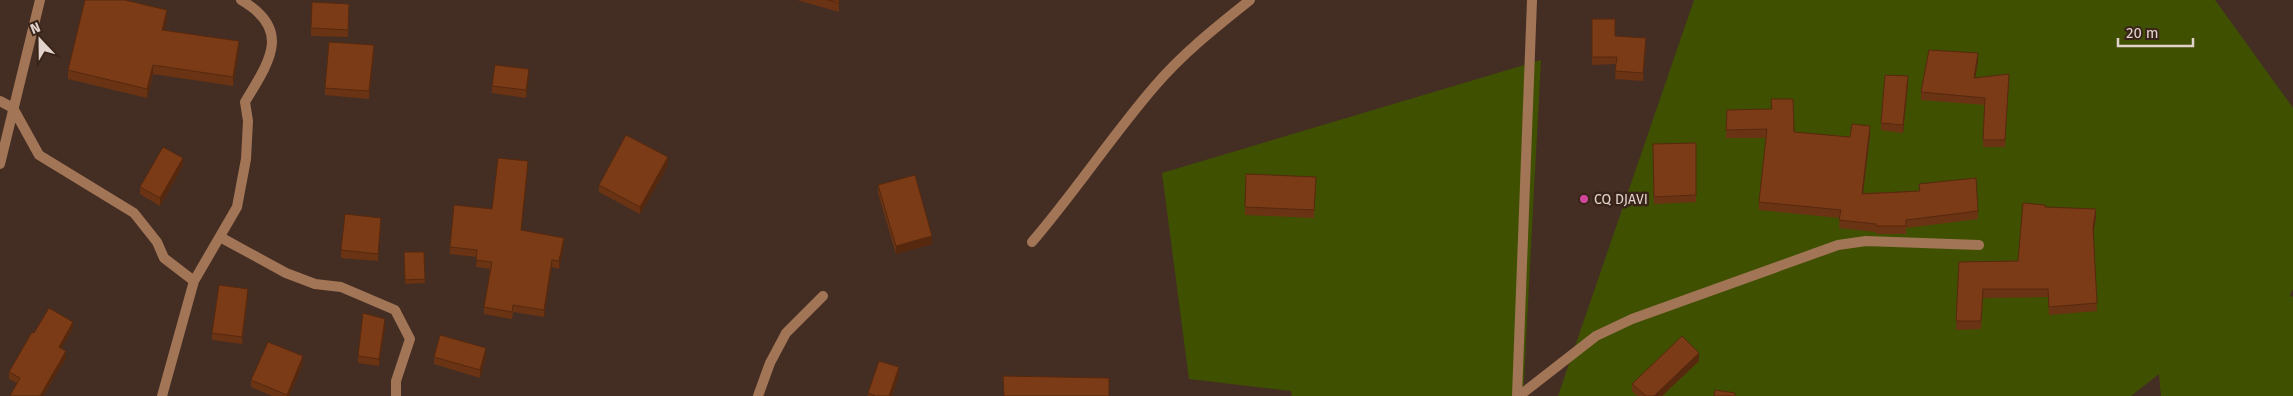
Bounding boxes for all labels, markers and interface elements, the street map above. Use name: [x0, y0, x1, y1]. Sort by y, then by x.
north arrow: [15, 15, 65, 65]
scale bar: [2118, 15, 2193, 47]
text: N: [28, 19, 43, 38]
text: 20 m: [2126, 24, 2159, 42]
place label: CQ DJAVI: [1594, 191, 1648, 208]
marker: CQ DJAVI: [1578, 193, 1590, 205]

